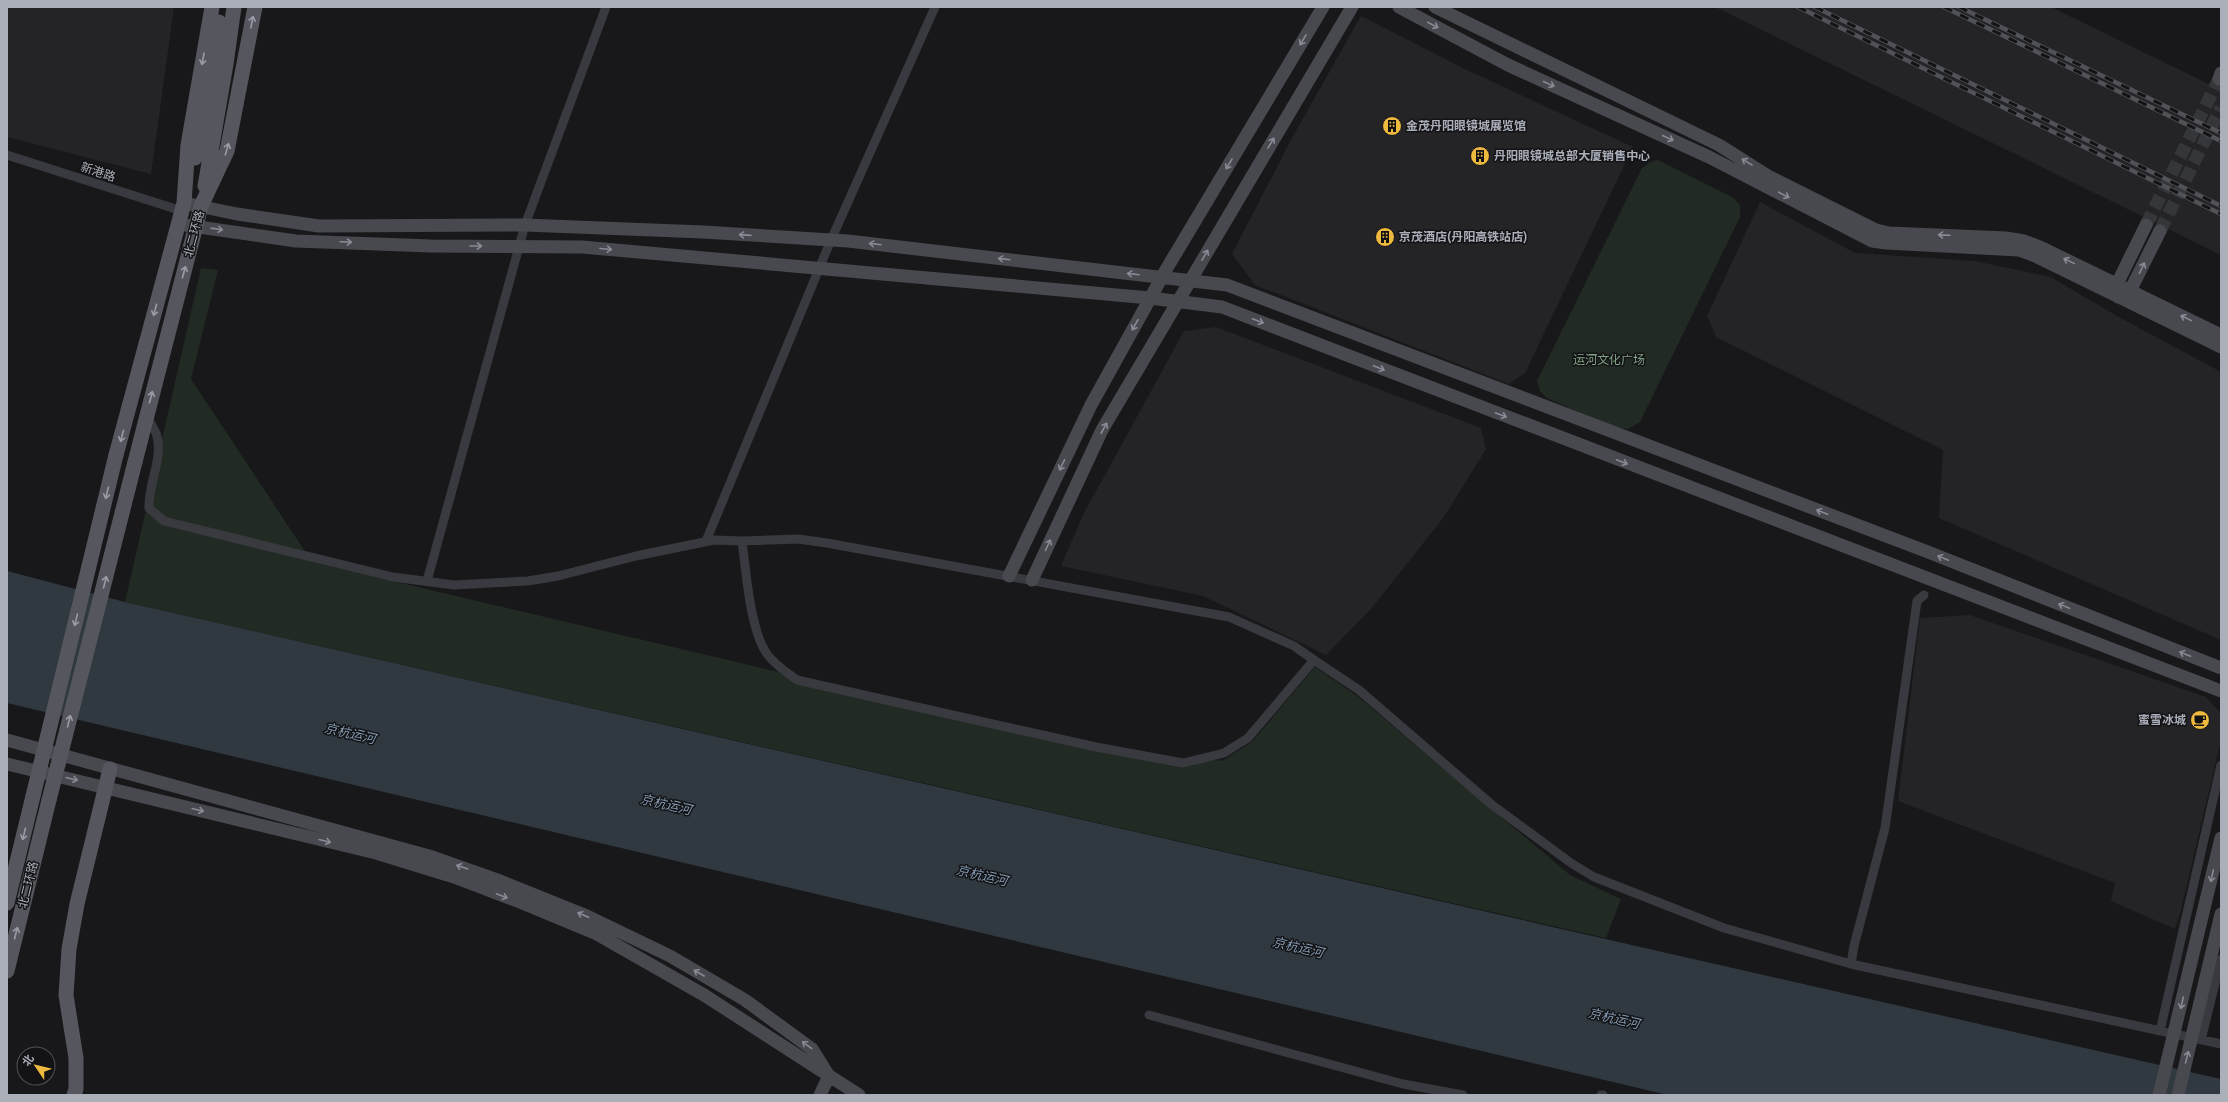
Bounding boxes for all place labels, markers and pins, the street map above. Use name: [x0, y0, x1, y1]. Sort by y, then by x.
building icon: 金茂丹阳眼镜城展览馆: [1381, 115, 1403, 137]
place label: 金茂丹阳眼镜城展览馆: [1406, 119, 1526, 132]
building icon: 丹阳眼镜城总部大厦销售中心: [1469, 145, 1491, 167]
place label: 丹阳眼镜城总部大厦销售中心: [1494, 149, 1650, 162]
building icon: 京茂酒店(丹阳高铁站店): [1374, 226, 1396, 248]
place label: 京茂酒店(丹阳高铁站店): [1399, 230, 1527, 244]
cafe icon: 蜜雪冰城: [2189, 709, 2211, 731]
place label: 蜜雪冰城: [2138, 713, 2186, 726]

